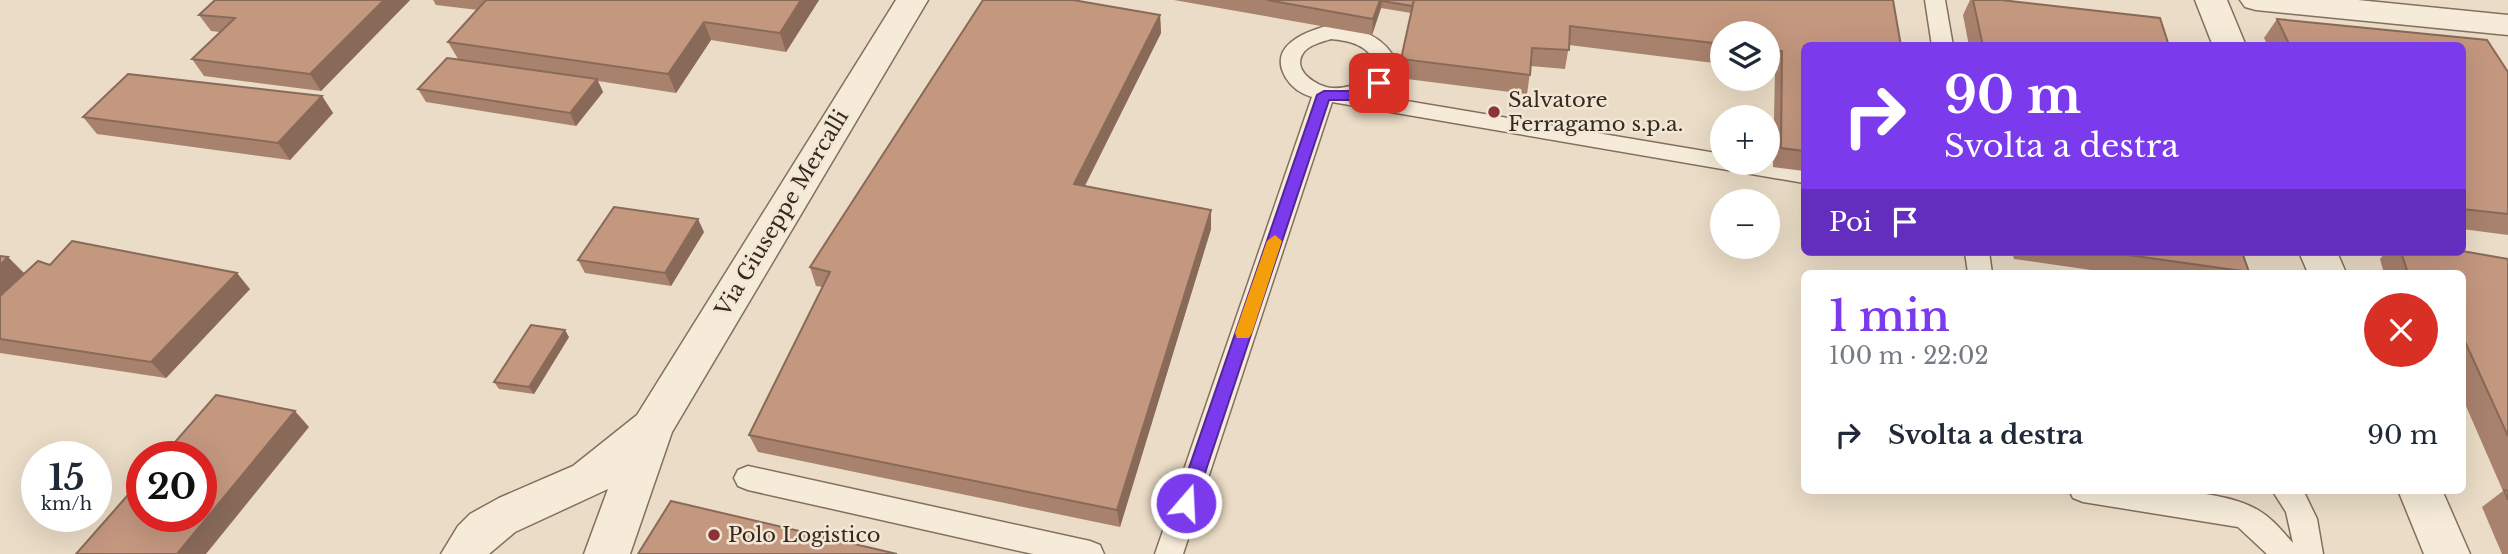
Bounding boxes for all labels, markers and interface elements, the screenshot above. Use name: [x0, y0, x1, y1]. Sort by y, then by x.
map controls: [1710, 21, 1780, 259]
button: layers: [1710, 21, 1780, 91]
pin: [1349, 53, 1409, 113]
icon: arrive: [1360, 64, 1398, 102]
text: 90 m: [1944, 65, 2081, 126]
icon: right: [1829, 70, 1920, 161]
place label: Salvatore Ferragamo s.p.a.: [1508, 87, 1683, 137]
marker: Salvatore Ferragamo s.p.a.: [1486, 104, 1502, 120]
street label: Via Giuseppe Mercalli: [709, 105, 854, 322]
button: +: [1710, 105, 1780, 175]
text: Svolta a destra: [1944, 126, 2179, 166]
button: −: [1710, 189, 1780, 259]
icon: arrive: [1886, 203, 1924, 241]
text: Poi: [1829, 206, 1872, 238]
text: 1 min: [1829, 290, 1950, 342]
button: close: [2364, 293, 2438, 367]
text: 100 m · 22:02: [1829, 342, 1989, 370]
icon: right: [1829, 416, 1867, 454]
text: Svolta a destra: [1888, 419, 2084, 451]
text: 90 m: [2367, 419, 2438, 451]
speed limit sign: 20: [126, 441, 217, 532]
text: 15: [48, 456, 85, 499]
position arrow: [1149, 466, 1223, 540]
text: km/h: [41, 493, 92, 515]
place label: Polo Logistico: [728, 522, 880, 548]
marker: Polo Logistico: [706, 527, 722, 543]

